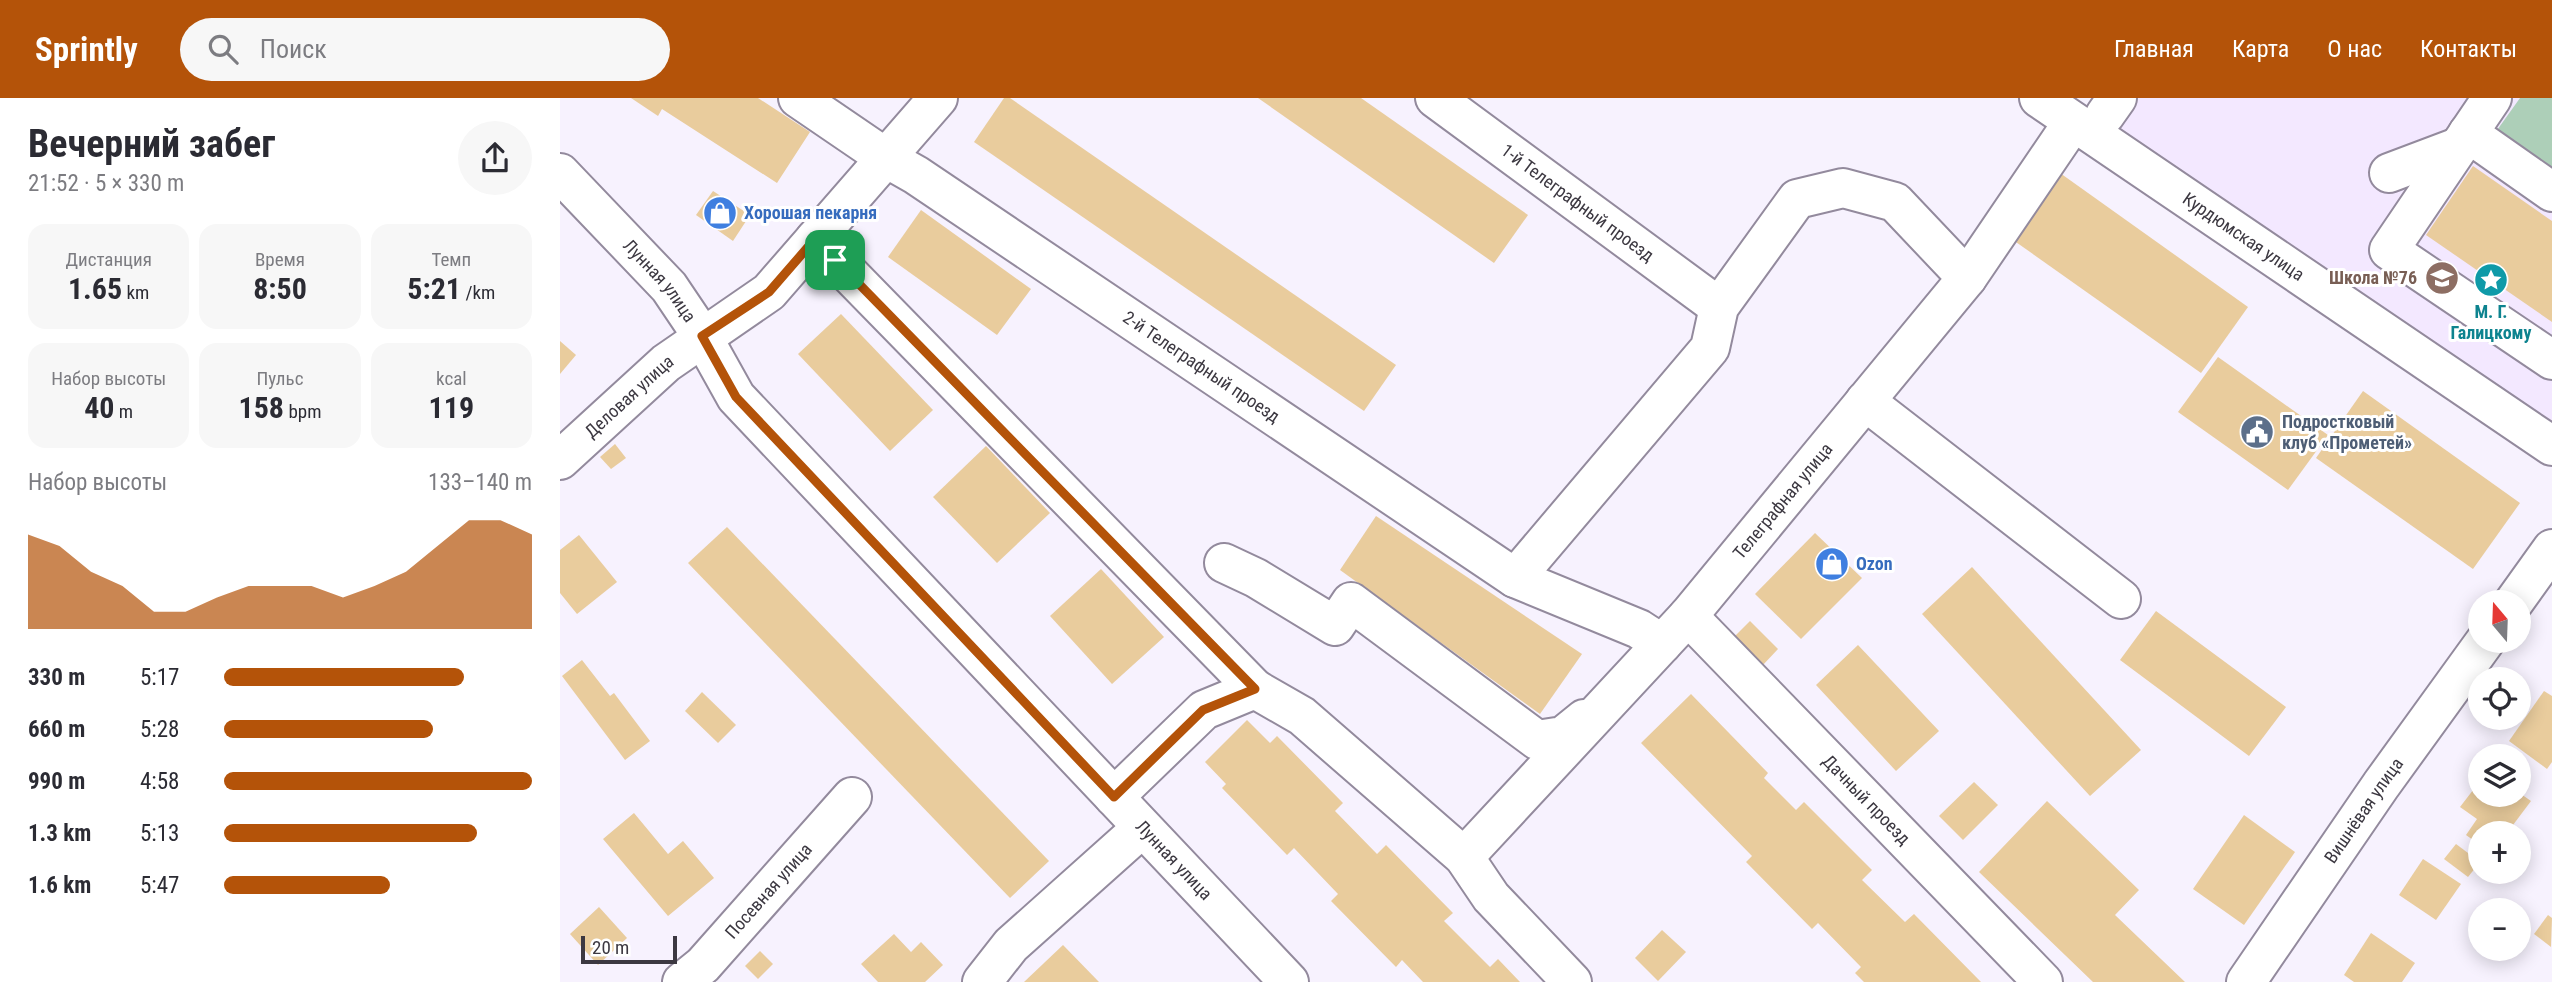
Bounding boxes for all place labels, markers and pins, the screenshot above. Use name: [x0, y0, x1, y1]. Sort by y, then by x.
shop icon: Хорошая пекарня: [701, 194, 739, 232]
place label: Хорошая пекарня: [744, 202, 877, 223]
pin: [805, 230, 865, 290]
school or university icon: Школа №76: [2423, 259, 2461, 297]
place icon: М. Г. Галицкому: [2472, 261, 2510, 299]
place label: Школа №76: [2329, 267, 2417, 288]
place label: М. Г. Галицкому: [2450, 301, 2532, 343]
place label: Подростковый клуб «Прометей»: [2282, 411, 2412, 453]
public building icon: Подростковый клуб «Прометей»: [2238, 413, 2276, 451]
shop icon: Ozon: [1813, 545, 1851, 583]
place label: Ozon: [1856, 553, 1893, 574]

